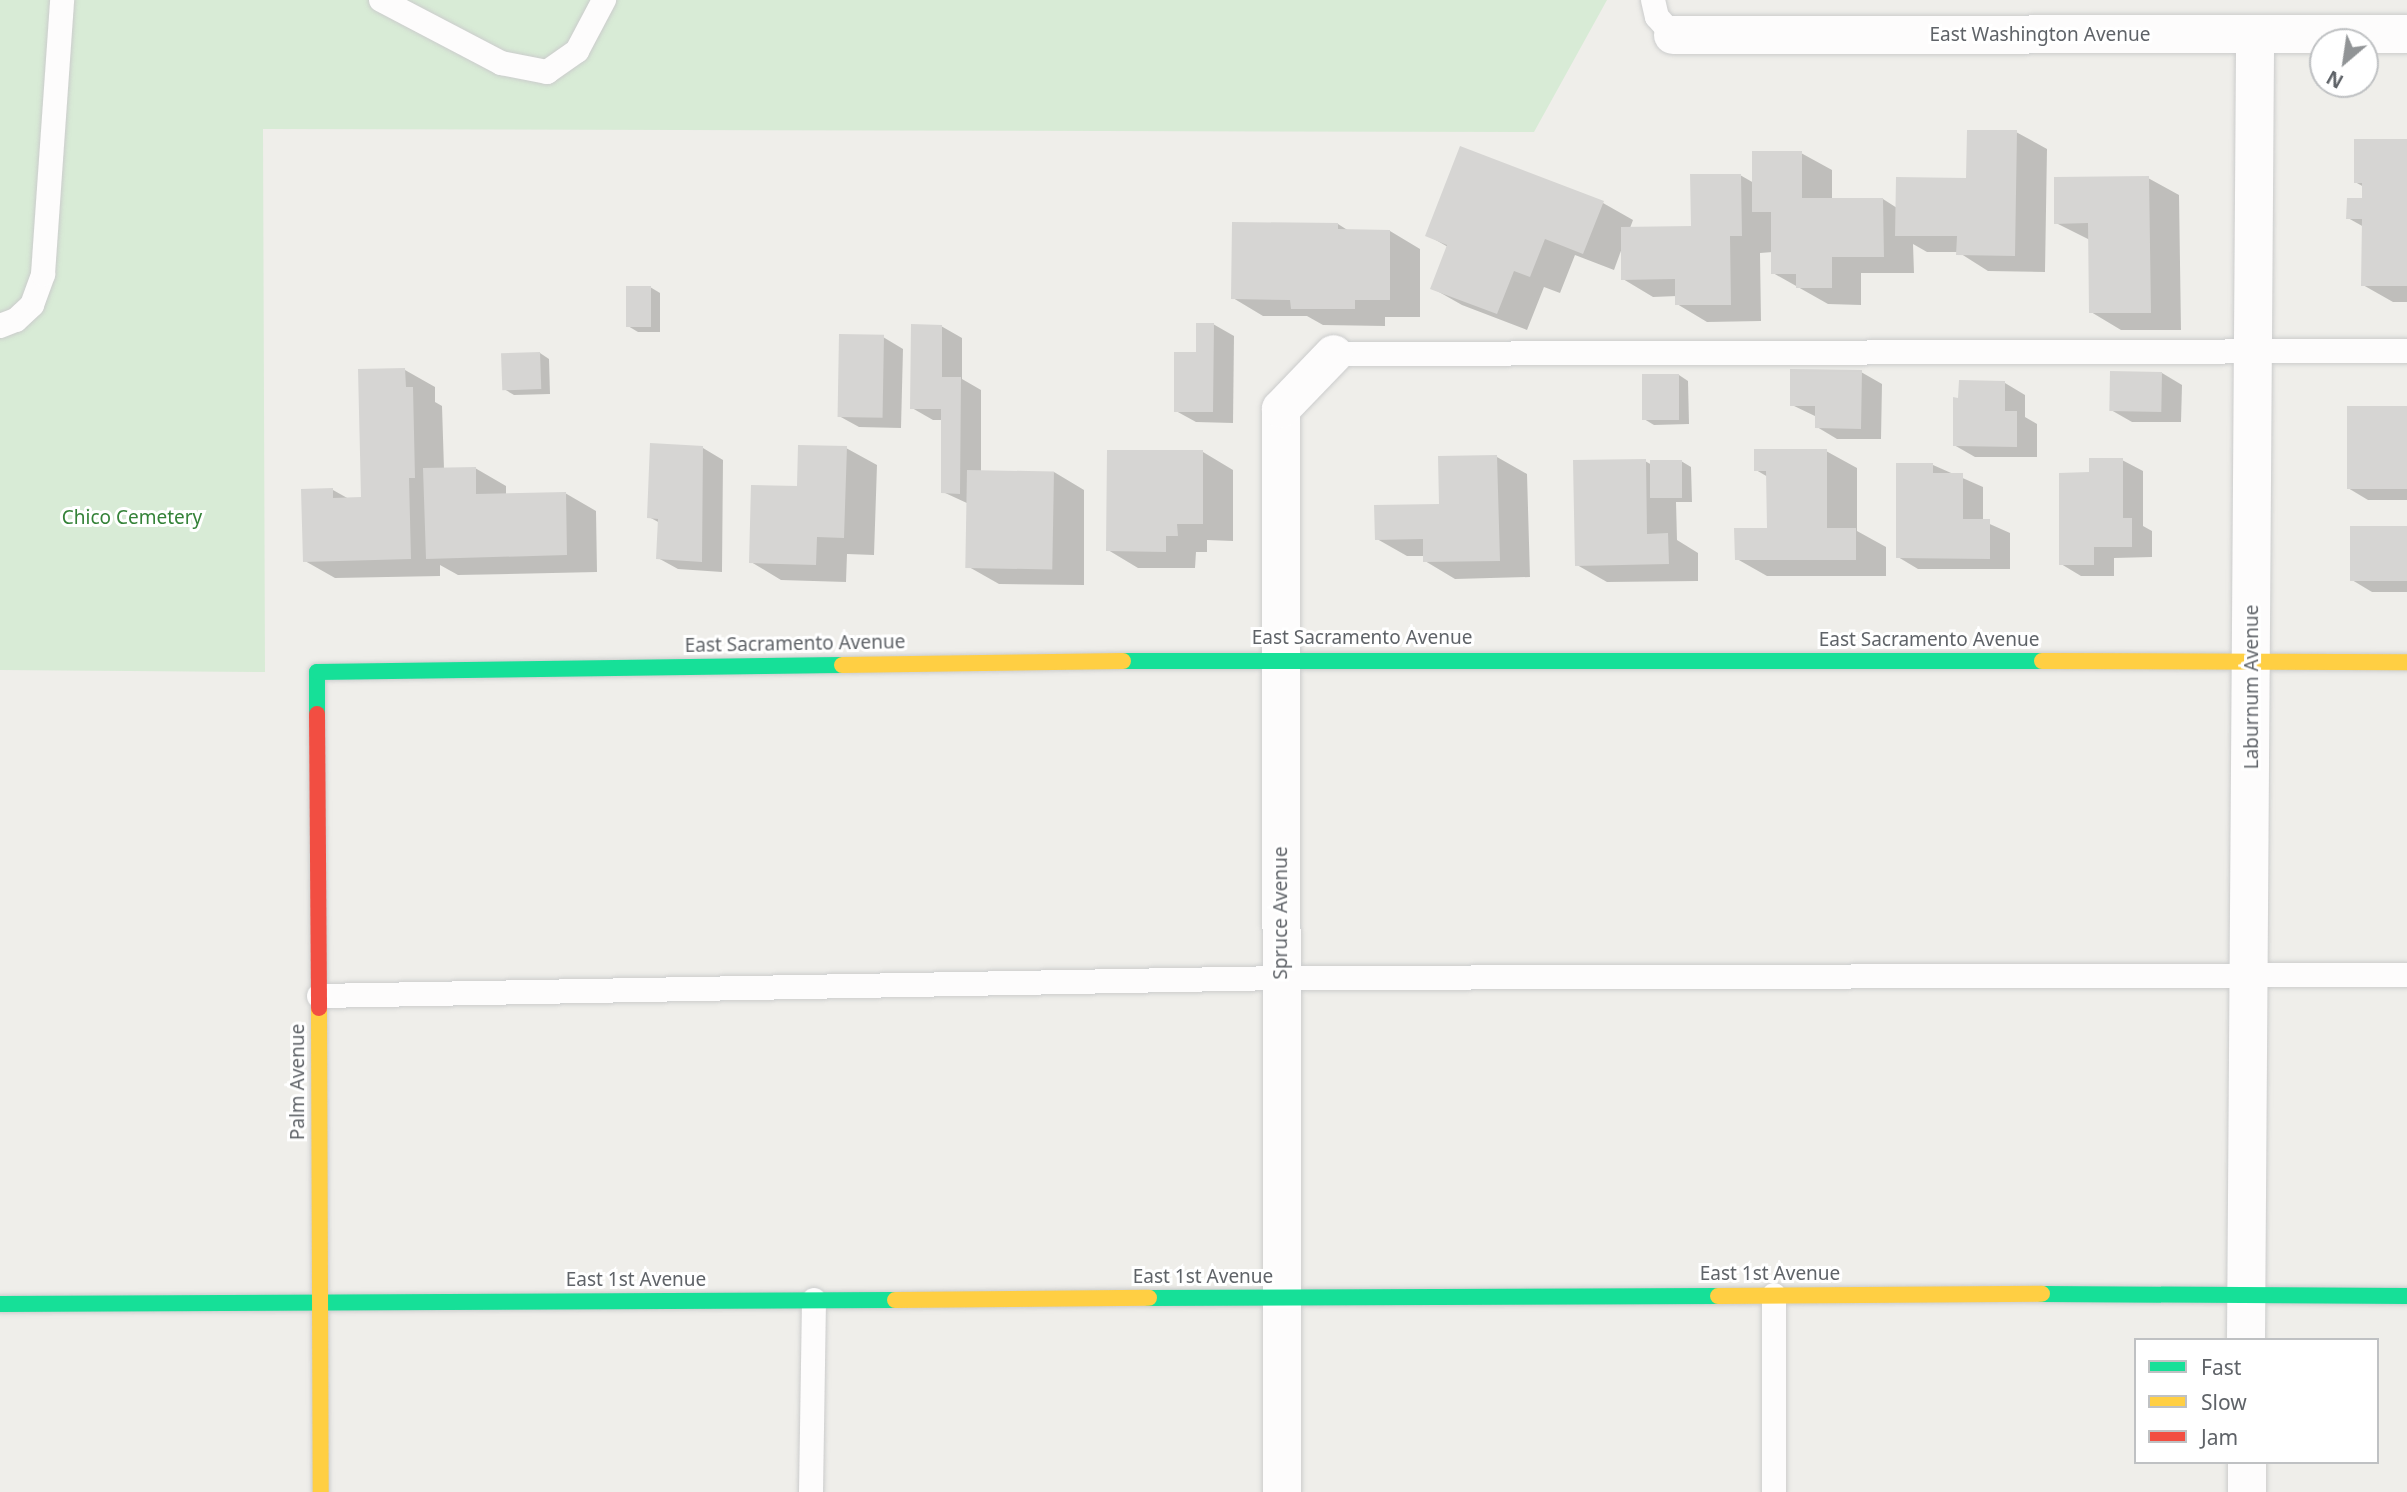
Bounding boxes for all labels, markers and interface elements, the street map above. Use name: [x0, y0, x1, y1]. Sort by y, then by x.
street label: East Washington Avenue: [1930, 24, 2150, 46]
north arrow: [2309, 28, 2379, 98]
text: N: [2322, 65, 2348, 95]
park label: Chico Cemetery: [62, 507, 202, 529]
street label: Laburnum Avenue: [2241, 605, 2263, 769]
street label: East Sacramento Avenue: [1252, 627, 1472, 649]
street label: East Sacramento Avenue: [1819, 629, 2039, 651]
street label: East Sacramento Avenue: [684, 631, 906, 657]
street label: Spruce Avenue: [1270, 846, 1292, 980]
street label: Palm Avenue: [287, 1024, 309, 1140]
street label: East 1st Avenue: [1700, 1263, 1840, 1285]
street label: East 1st Avenue: [1133, 1266, 1273, 1288]
street label: East 1st Avenue: [566, 1269, 706, 1291]
legend: [2134, 1338, 2379, 1464]
text: Fast: [2201, 1353, 2241, 1381]
text: Slow: [2201, 1388, 2247, 1416]
text: Jam: [2201, 1423, 2238, 1451]

